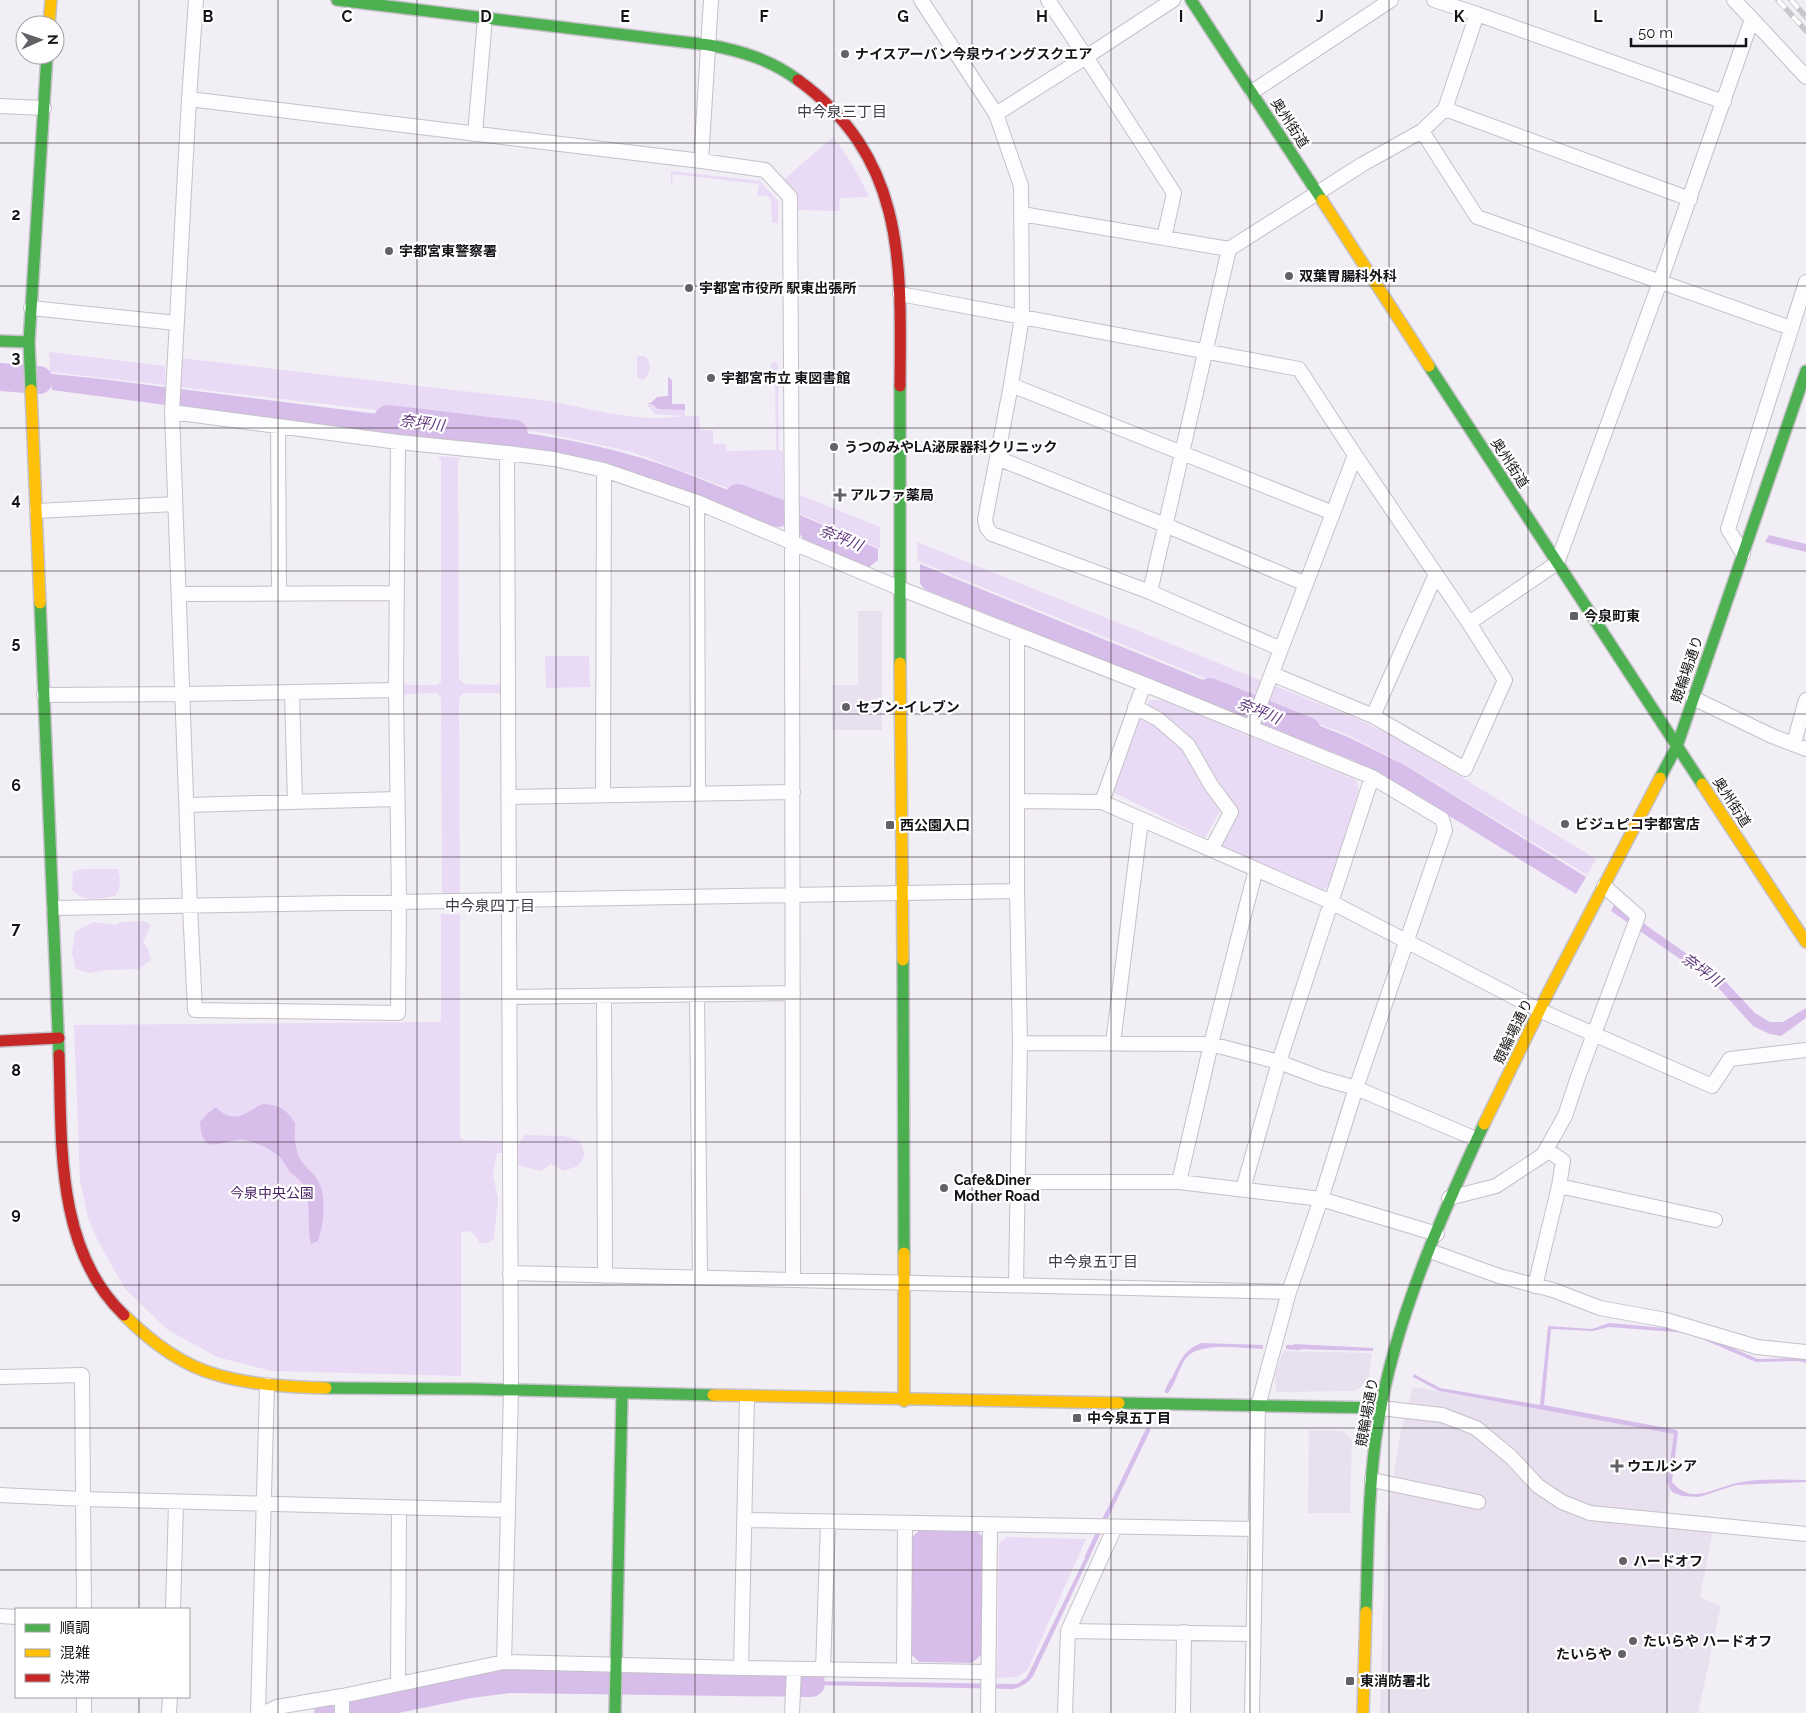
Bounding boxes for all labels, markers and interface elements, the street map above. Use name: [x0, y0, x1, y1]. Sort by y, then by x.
text: B: [203, 7, 214, 26]
text: C: [342, 7, 353, 26]
text: D: [480, 7, 492, 26]
text: E: [620, 7, 630, 26]
text: F: [759, 7, 769, 26]
text: G: [897, 7, 909, 26]
text: H: [1036, 7, 1048, 26]
text: I: [1179, 7, 1183, 26]
text: J: [1316, 7, 1324, 26]
text: K: [1454, 7, 1465, 26]
text: L: [1593, 7, 1603, 26]
north arrow: [15, 15, 65, 65]
scale bar: [1631, 15, 1746, 47]
text: 50 m: [1638, 24, 1673, 42]
text: N: [45, 34, 61, 45]
place label: ナイスアーバン今泉ウイングスクエア: [855, 46, 1092, 62]
marker: ナイスアーバン今泉ウイングスクエア: [839, 48, 851, 60]
street label: 奥州街道: [1268, 95, 1312, 151]
district label: 中今泉三丁目: [797, 103, 887, 121]
text: 2: [11, 205, 21, 224]
place label: 宇都宮東警察署: [399, 243, 497, 259]
marker: 宇都宮東警察署: [383, 245, 395, 257]
place label: 双葉胃腸科外科: [1299, 268, 1397, 284]
marker: 双葉胃腸科外科: [1283, 270, 1295, 282]
place label: 宇都宮市役所 駅東出張所: [699, 280, 856, 296]
marker: 宇都宮市役所 駅東出張所: [683, 282, 695, 294]
text: 3: [12, 348, 21, 367]
place label: 宇都宮市立 東図書館: [721, 370, 850, 386]
marker: 宇都宮市立 東図書館: [705, 372, 717, 384]
water label: 奈坪川: [399, 411, 447, 435]
street label: 奥州街道: [1488, 435, 1532, 491]
place label: うつのみやLA泌尿器科クリニック: [844, 439, 1058, 455]
marker: うつのみやLA泌尿器科クリニック: [828, 441, 840, 453]
place label: アルファ薬局: [850, 487, 934, 503]
marker: アルファ薬局: [834, 489, 846, 501]
text: 4: [11, 490, 21, 509]
water label: 奈坪川: [817, 521, 867, 556]
place label: 今泉町東: [1584, 608, 1640, 624]
marker: 今泉町東: [1568, 610, 1580, 622]
text: 5: [12, 633, 21, 652]
street label: 競輪場通り: [1668, 633, 1706, 705]
water label: 奈坪川: [1235, 694, 1285, 729]
place label: セブン-イレブン: [856, 699, 960, 715]
marker: セブン-イレブン: [840, 701, 852, 713]
street label: 奥州街道: [1710, 774, 1754, 830]
text: 6: [11, 776, 21, 795]
place label: ビジュピコ宇都宮店: [1575, 816, 1700, 832]
place label: 西公園入口: [900, 817, 970, 833]
marker: ビジュピコ宇都宮店: [1559, 818, 1571, 830]
marker: 西公園入口: [884, 819, 896, 831]
district label: 中今泉四丁目: [445, 897, 535, 915]
text: 7: [12, 919, 21, 938]
water label: 奈坪川: [1679, 949, 1727, 992]
street label: 競輪場通り: [1490, 996, 1536, 1066]
text: 8: [11, 1061, 21, 1080]
place label: Cafe&Diner Mother Road: [954, 1172, 1040, 1204]
marker: Cafe&Diner Mother Road: [938, 1182, 950, 1194]
park label: 今泉中央公園: [230, 1185, 314, 1201]
text: 9: [11, 1204, 21, 1223]
district label: 中今泉五丁目: [1048, 1253, 1138, 1271]
street label: 競輪場通り: [1353, 1376, 1381, 1448]
place label: 中今泉五丁目: [1087, 1410, 1171, 1426]
marker: 中今泉五丁目: [1071, 1412, 1083, 1424]
place label: ウエルシア: [1627, 1458, 1697, 1474]
marker: ウエルシア: [1611, 1460, 1623, 1472]
place label: ハードオフ: [1633, 1553, 1703, 1569]
marker: ハードオフ: [1617, 1555, 1629, 1567]
legend: [15, 1608, 190, 1698]
text: 順調: [60, 1619, 90, 1637]
place label: たいらや ハードオフ: [1643, 1633, 1772, 1649]
marker: たいらや ハードオフ: [1627, 1635, 1639, 1647]
text: 混雑: [60, 1644, 90, 1662]
place label: たいらや: [1556, 1646, 1612, 1662]
marker: たいらや: [1616, 1648, 1628, 1660]
text: 渋滞: [60, 1669, 90, 1687]
place label: 東消防署北: [1360, 1673, 1430, 1689]
marker: 東消防署北: [1344, 1675, 1356, 1687]

